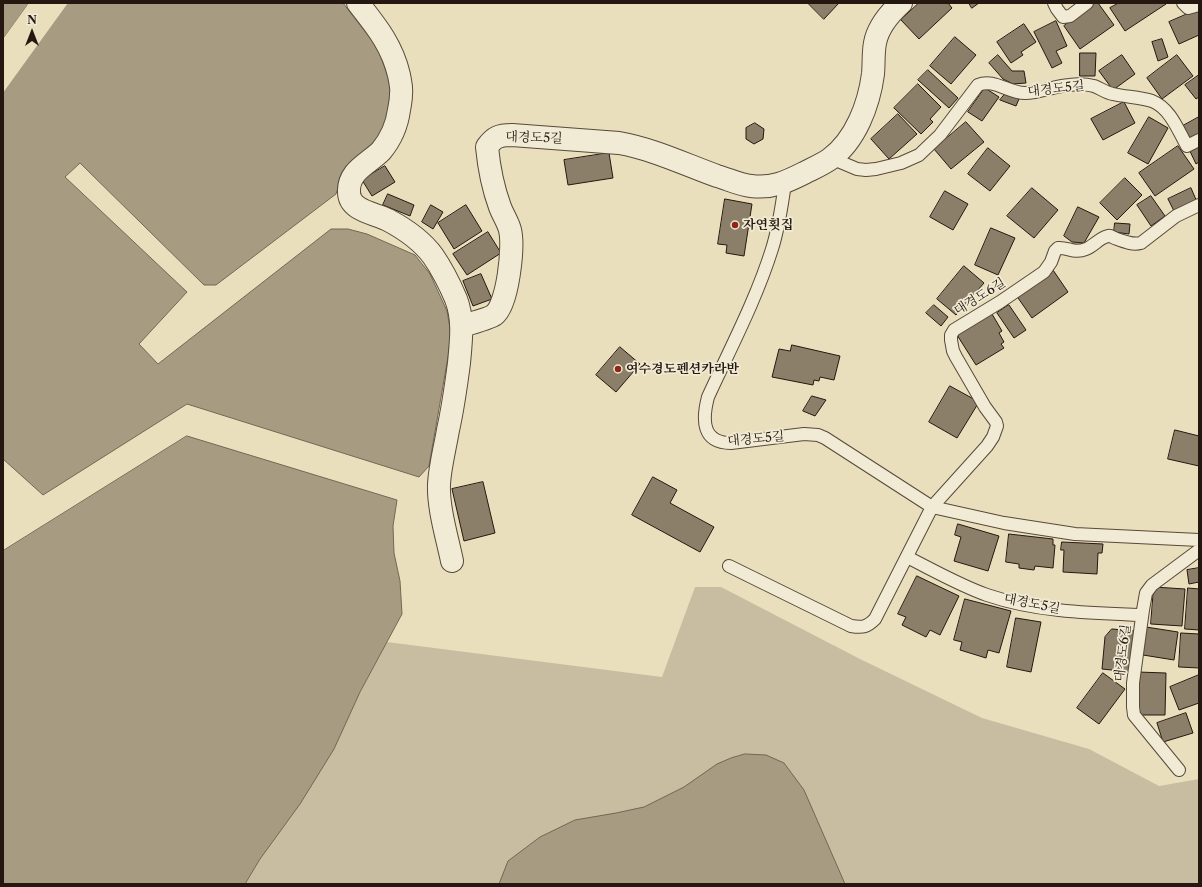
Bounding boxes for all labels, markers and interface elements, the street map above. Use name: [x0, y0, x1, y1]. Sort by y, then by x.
north arrow: [12, 12, 52, 52]
text: N: [27, 13, 37, 27]
street label: 대경도5길: [1027, 78, 1085, 100]
street label: 대경도5길: [505, 129, 563, 147]
place label: 자연횟집: [743, 217, 793, 233]
marker: 자연횟집: [730, 220, 740, 230]
street label: 대경도6길: [951, 275, 1009, 319]
place label: 여수경도펜션카라반: [626, 361, 739, 377]
marker: 여수경도펜션카라반: [613, 364, 623, 374]
street label: 대경도5길: [727, 429, 785, 449]
street label: 대경도5길: [1002, 591, 1062, 617]
street label: 대경도6길: [1112, 623, 1134, 683]

